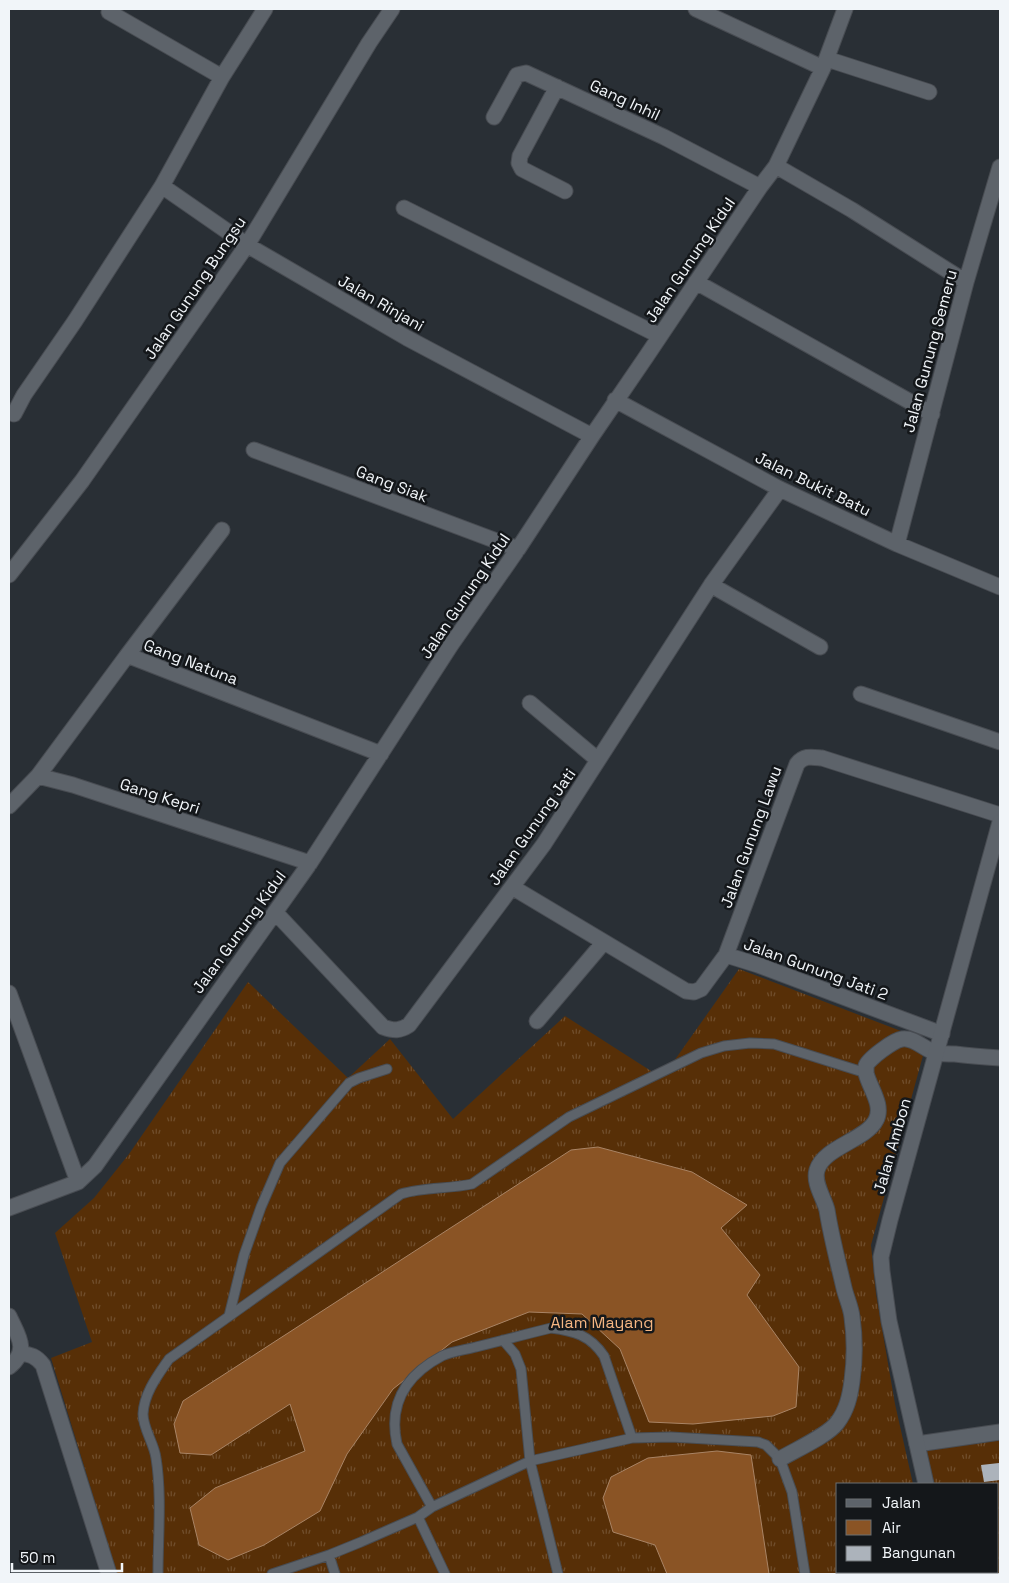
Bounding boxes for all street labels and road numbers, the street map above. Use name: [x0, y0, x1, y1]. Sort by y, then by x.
street label: Gang Inhil: [586, 75, 664, 125]
street label: Jalan Gunung Kidul: [640, 193, 740, 327]
street label: Jalan Gunung Bungsu: [139, 212, 251, 364]
street label: Jalan Gunung Semeru: [898, 267, 962, 435]
street label: Jalan Rinjani: [334, 270, 428, 336]
street label: Jalan Bukit Batu: [752, 447, 874, 521]
street label: Gang Siak: [353, 461, 431, 507]
street label: Jalan Gunung Kidul: [415, 529, 515, 663]
street label: Gang Natuna: [141, 634, 241, 690]
street label: Jalan Gunung Lawu: [716, 763, 786, 911]
street label: Jalan Gunung Jati: [484, 764, 580, 890]
street label: Gang Kepri: [117, 773, 203, 819]
street label: Jalan Gunung Kidul: [187, 866, 291, 998]
street label: Jalan Gunung Jati 2: [741, 933, 891, 1005]
street label: Jalan Ambon: [868, 1096, 916, 1196]

